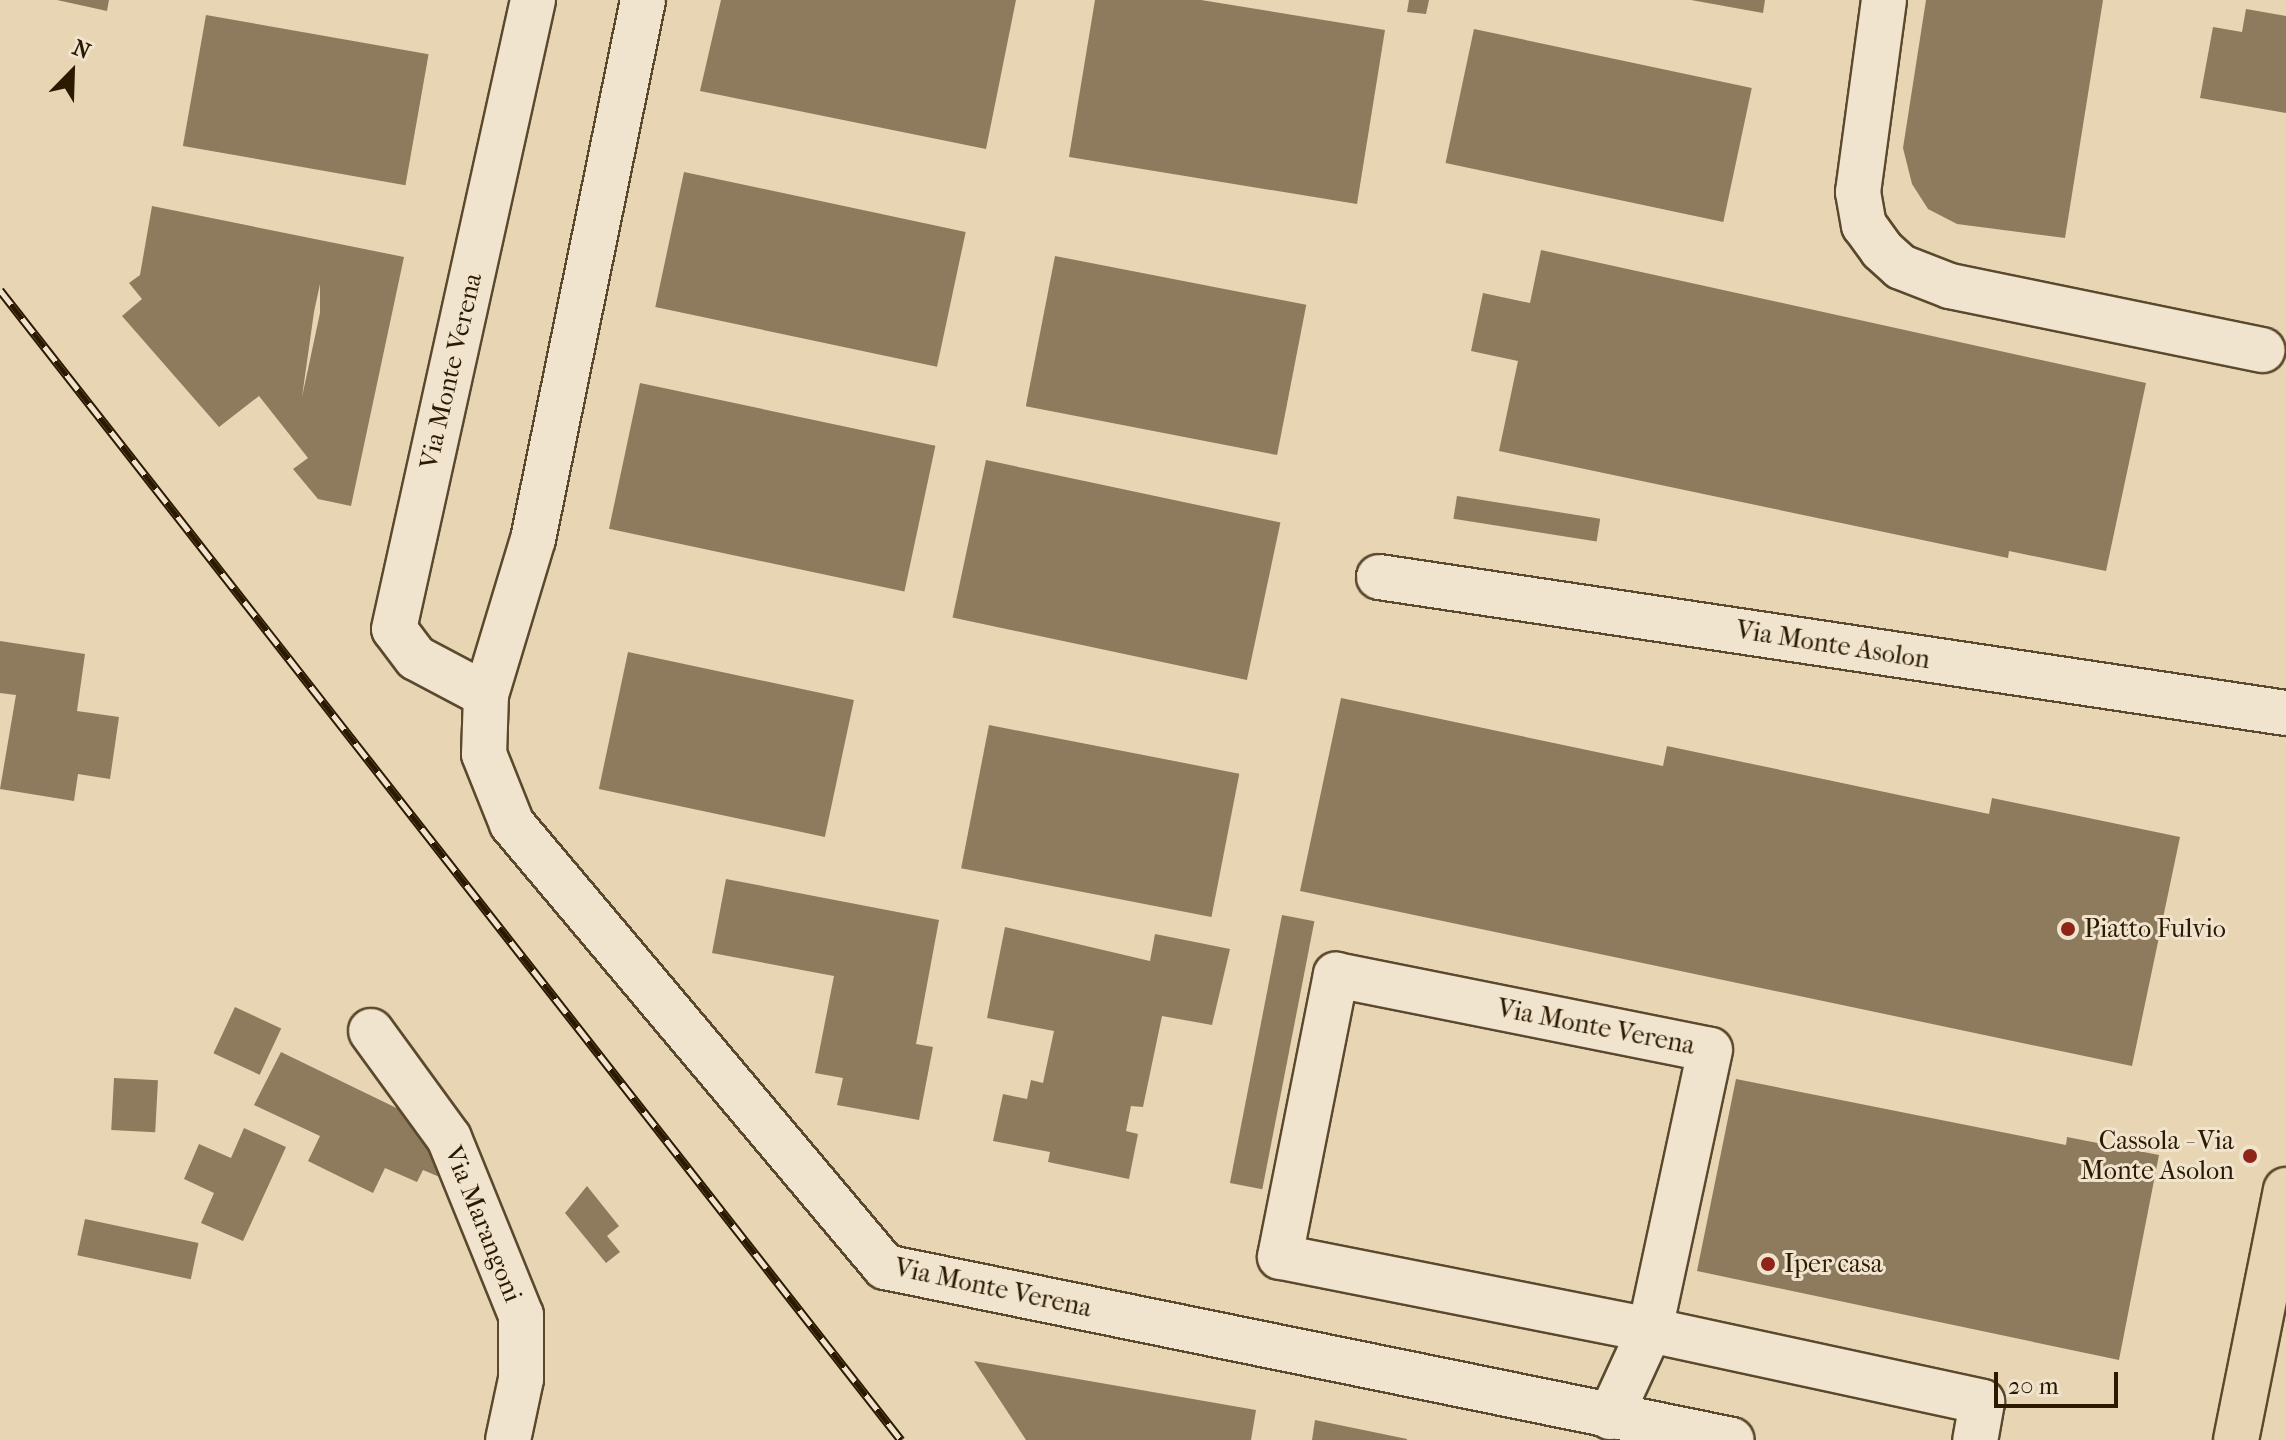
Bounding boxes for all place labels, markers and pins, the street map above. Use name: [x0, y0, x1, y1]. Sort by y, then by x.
place label: Piatto Fulvio: [2084, 913, 2226, 945]
marker: Piatto Fulvio: [2059, 920, 2077, 938]
place label: Cassola - Via Monte Asolon: [2080, 1125, 2234, 1186]
marker: Cassola - Via Monte Asolon: [2241, 1147, 2259, 1165]
place label: Iper casa: [1784, 1248, 1883, 1280]
marker: Iper casa: [1759, 1255, 1777, 1273]

